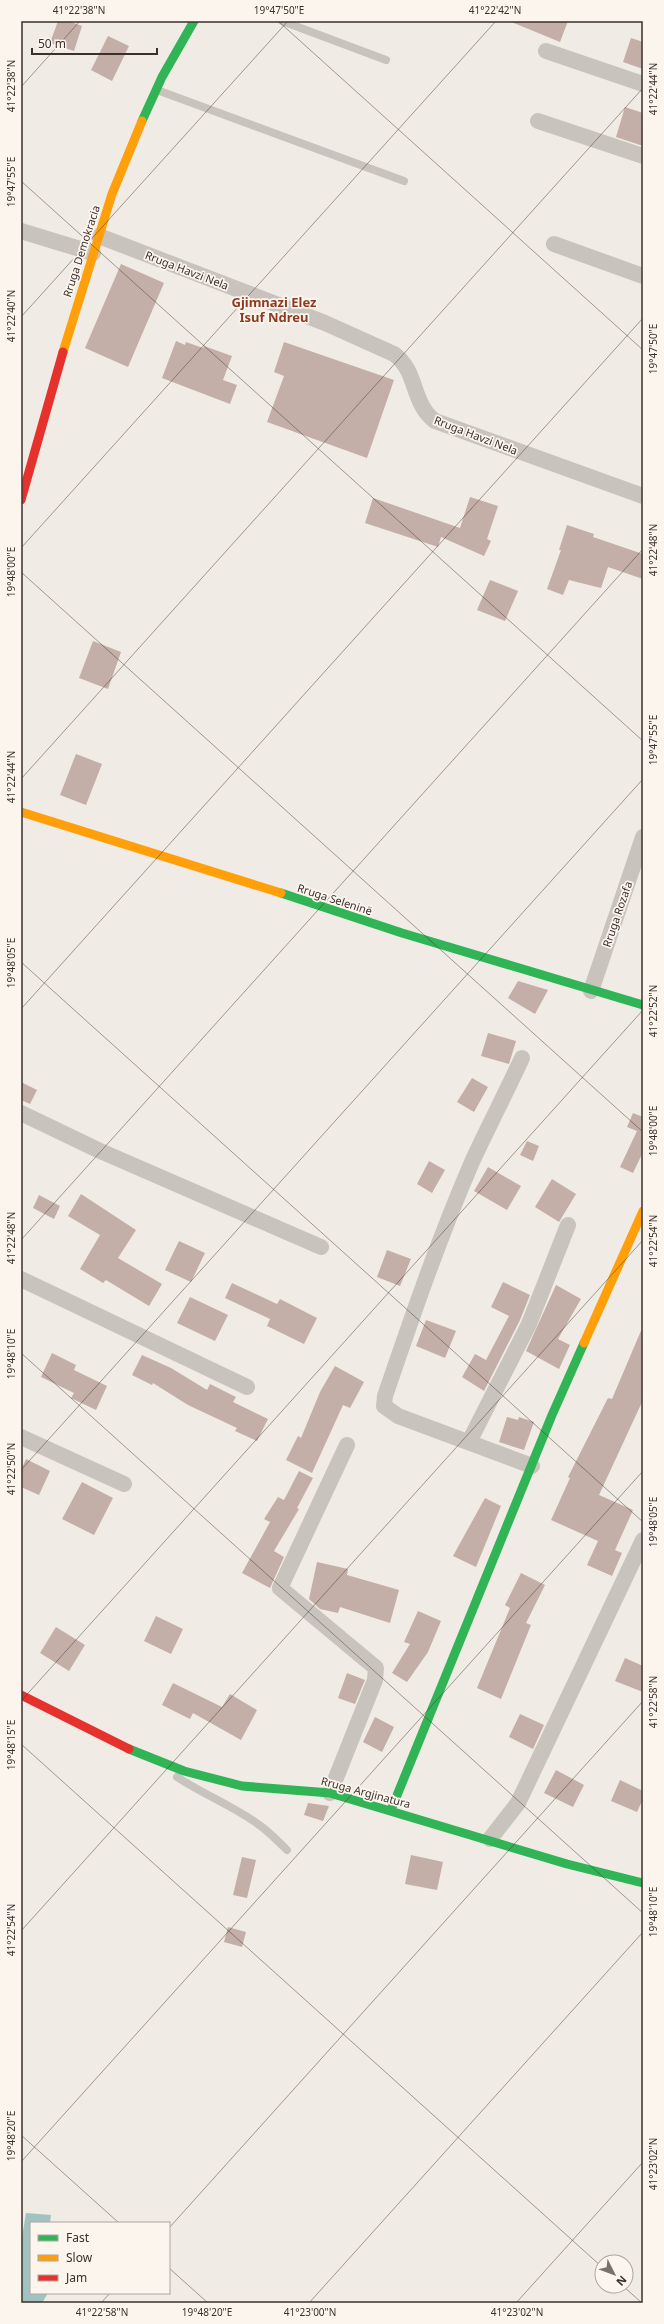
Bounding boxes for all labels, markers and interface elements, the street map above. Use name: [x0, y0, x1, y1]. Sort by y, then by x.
text: 41°22'38"N: [53, 3, 105, 17]
text: 19°47'50"E: [254, 3, 304, 17]
text: 41°22'42"N: [469, 3, 521, 17]
scale bar: [32, 30, 157, 56]
text: 50 m: [38, 35, 66, 52]
text: 41°22'38"N: [4, 60, 18, 112]
text: 41°22'44"N: [646, 63, 660, 115]
text: 19°47'55"E: [4, 157, 18, 207]
street label: Rruga Demokracia: [59, 203, 103, 299]
street label: Rruga Havzi Nela: [143, 247, 231, 293]
text: 41°22'40"N: [4, 290, 18, 342]
district label: Gjimnazi Elez Isuf Ndreu: [232, 293, 316, 326]
text: 19°47'50"E: [646, 324, 660, 374]
street label: Rruga Havzi Nela: [432, 412, 520, 458]
text: 41°22'48"N: [646, 524, 660, 576]
text: 19°48'00"E: [4, 547, 18, 597]
text: 19°47'55"E: [646, 715, 660, 765]
text: 41°22'44"N: [4, 751, 18, 803]
street label: Rruga Rozafa: [599, 879, 635, 949]
street label: Rruga Seleninë: [296, 880, 374, 918]
text: 19°48'05"E: [4, 938, 18, 988]
text: 41°22'52"N: [646, 985, 660, 1037]
text: 19°48'00"E: [646, 1106, 660, 1156]
text: 41°22'48"N: [4, 1212, 18, 1264]
text: 41°22'54"N: [646, 1215, 660, 1267]
text: 19°48'10"E: [4, 1329, 18, 1379]
text: 41°22'50"N: [4, 1443, 18, 1495]
text: 19°48'05"E: [646, 1497, 660, 1547]
text: 41°22'58"N: [646, 1676, 660, 1728]
text: 19°48'15"E: [4, 1720, 18, 1770]
street label: Rruga Argjinatura: [320, 1773, 412, 1811]
text: 19°48'10"E: [646, 1887, 660, 1937]
text: 41°22'54"N: [4, 1904, 18, 1956]
text: 19°48'20"E: [4, 2111, 18, 2161]
text: 41°23'02"N: [646, 2138, 660, 2190]
legend: [30, 2222, 170, 2294]
text: Fast: [66, 2229, 90, 2246]
text: Slow: [66, 2249, 93, 2266]
north arrow: [594, 2254, 634, 2294]
text: Jam: [65, 2269, 87, 2286]
text: N: [613, 2273, 630, 2289]
text: 41°22'58"N: [76, 2305, 128, 2319]
text: 19°48'20"E: [182, 2305, 232, 2319]
text: 41°23'00"N: [284, 2305, 336, 2319]
text: 41°23'02"N: [491, 2305, 543, 2319]

